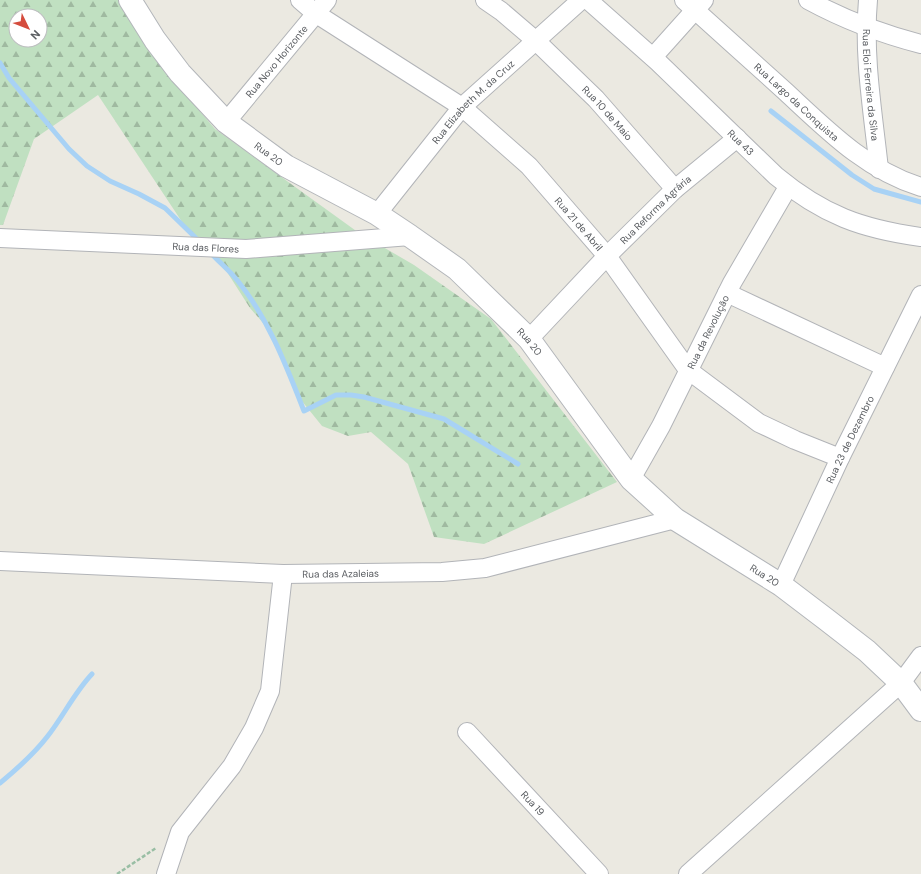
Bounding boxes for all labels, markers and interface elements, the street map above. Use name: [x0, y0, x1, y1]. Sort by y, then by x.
north arrow: [8, 8, 48, 48]
street label: Rua Novo Horizonte: [243, 22, 311, 101]
text: N: [27, 27, 43, 43]
street label: Rua Eloi Ferreira da Silva: [860, 29, 882, 141]
street label: Rua Elizabeth M. da Cruz: [429, 57, 517, 147]
street label: Rua Largo da Conquista: [751, 60, 841, 144]
street label: Rua 10 de Maio: [579, 83, 635, 143]
street label: Rua 43: [725, 127, 757, 158]
street label: Rua 20: [252, 139, 286, 169]
street label: Rua Reforma Agrária: [617, 173, 694, 247]
street label: Rua 21 de Abril: [552, 194, 606, 254]
street label: Rua das Flores: [172, 240, 240, 256]
street label: Rua da Revolução: [684, 293, 732, 371]
street label: Rua 20: [514, 325, 545, 358]
street label: Rua 23 de Dezembro: [823, 393, 877, 486]
street label: Rua 20: [747, 561, 782, 589]
street label: Rua das Azaleias: [302, 567, 379, 581]
street label: Rua 19: [518, 788, 547, 819]

